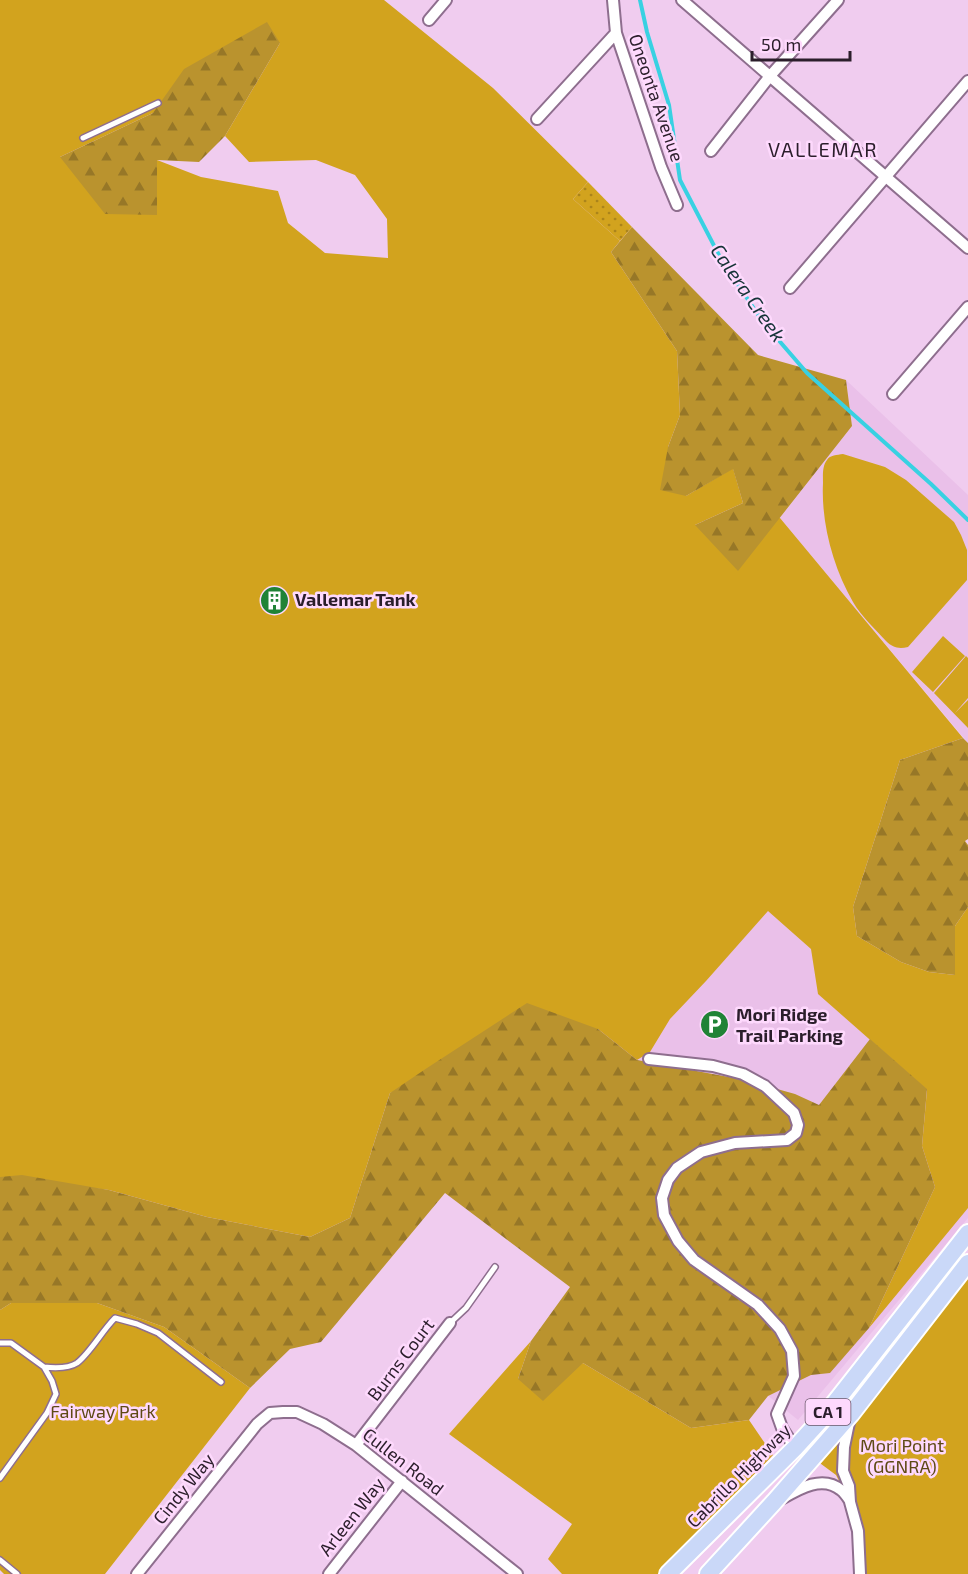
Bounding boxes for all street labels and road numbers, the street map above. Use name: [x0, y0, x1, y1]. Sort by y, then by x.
street label: Oneonta Avenue: [625, 31, 689, 164]
street label: Burns Court: [362, 1314, 438, 1405]
road number: CA 1: [806, 1399, 850, 1425]
street label: Cabrillo Highway: [682, 1418, 795, 1532]
street label: Cullen Road: [359, 1423, 449, 1500]
street label: Cindy Way: [148, 1448, 219, 1528]
street label: Arleen Way: [314, 1472, 389, 1560]

